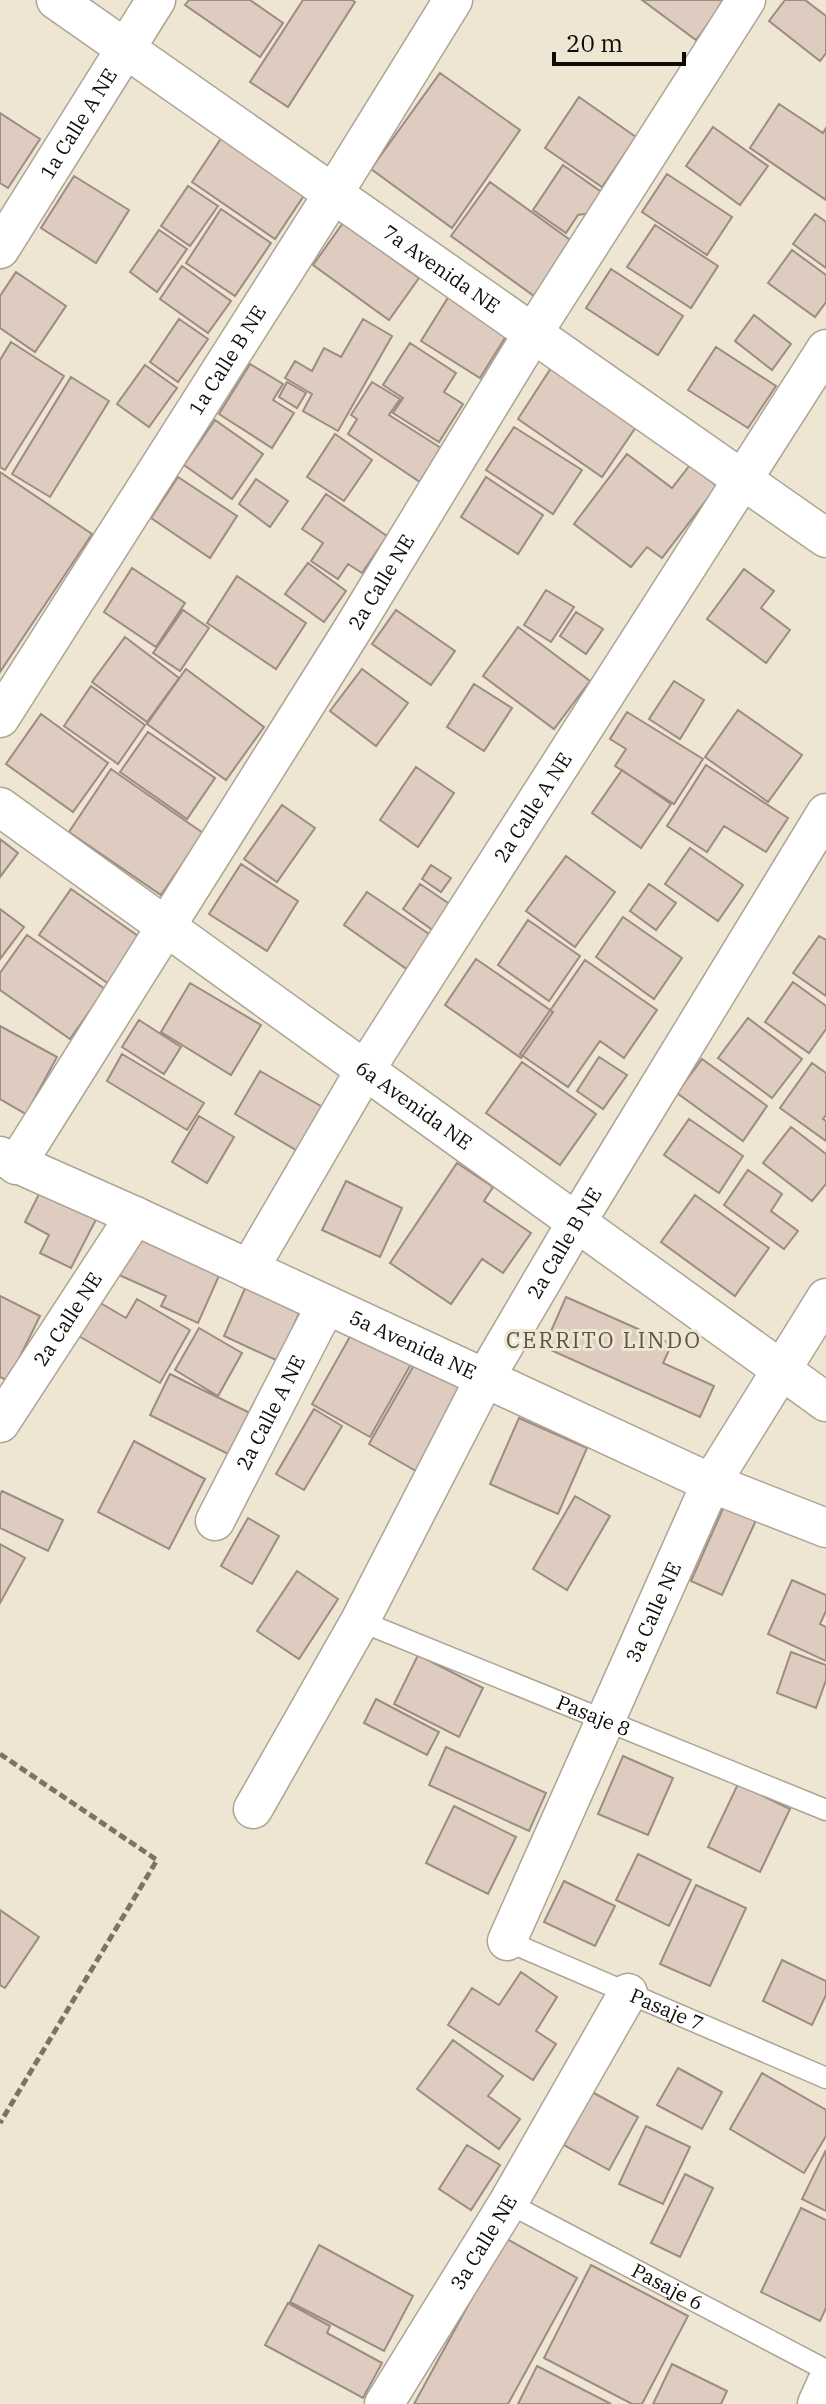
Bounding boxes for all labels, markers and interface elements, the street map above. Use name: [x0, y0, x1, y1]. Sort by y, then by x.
scale bar: [554, 16, 684, 66]
text: 20 m: [566, 27, 623, 59]
street label: 1a Calle A NE: [33, 63, 123, 184]
street label: 7a Avenida NE: [378, 218, 506, 319]
street label: 1a Calle B NE: [182, 300, 272, 420]
street label: 2a Calle NE: [342, 529, 420, 635]
street label: 2a Calle A NE: [487, 747, 578, 867]
street label: 6a Avenida NE: [351, 1054, 478, 1156]
street label: 2a Calle B NE: [520, 1182, 608, 1304]
street label: 2a Calle NE: [27, 1267, 108, 1371]
street label: 5a Avenida NE: [345, 1303, 481, 1385]
district label: CERRITO LINDO: [506, 1325, 702, 1354]
street label: 2a Calle A NE: [230, 1350, 311, 1474]
street label: 3a Calle NE: [619, 1558, 687, 1666]
street label: Pasaje 8: [553, 1688, 635, 1742]
street label: Pasaje 7: [626, 1982, 708, 2037]
street label: 3a Calle NE: [444, 2190, 523, 2295]
street label: Pasaje 6: [627, 2256, 708, 2316]

